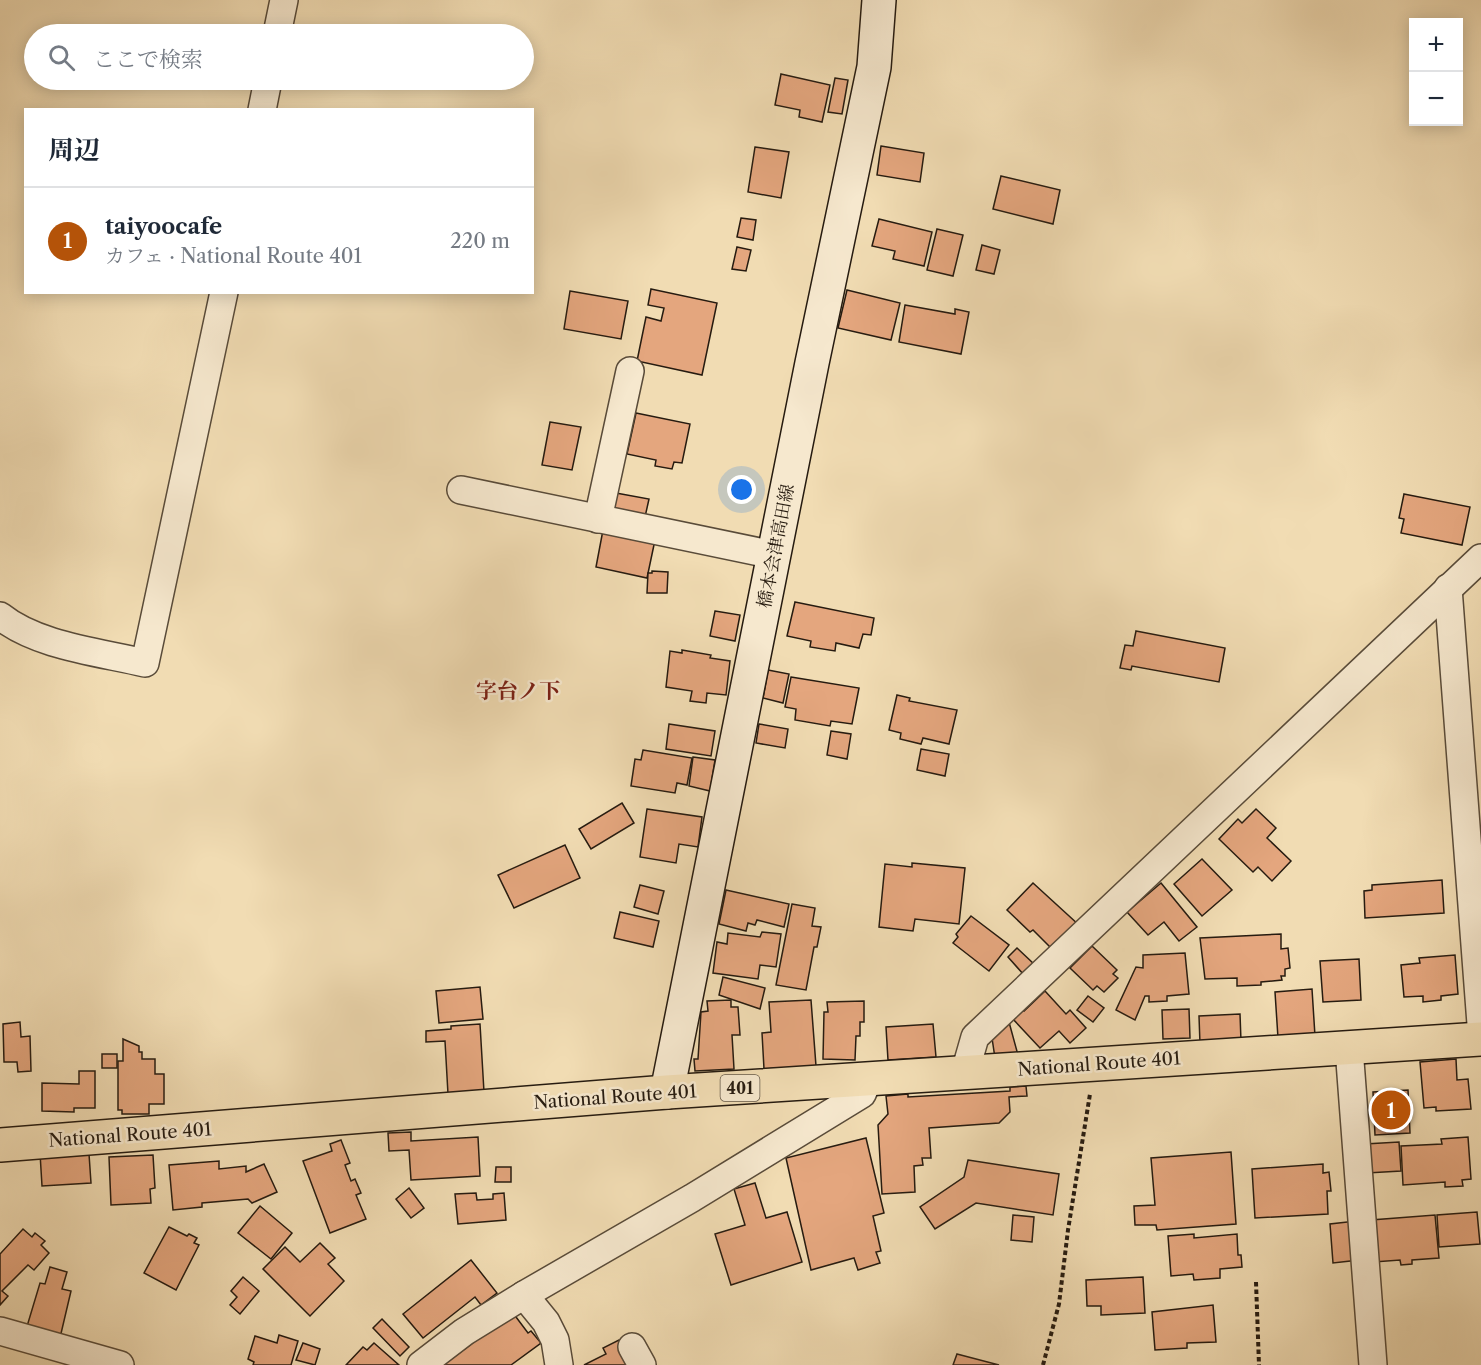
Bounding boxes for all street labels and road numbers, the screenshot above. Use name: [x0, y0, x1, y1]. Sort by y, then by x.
street label: 橋本会津高田線: [753, 482, 799, 610]
street label: National Route 401: [1017, 1047, 1182, 1081]
road number: 401: [720, 1075, 760, 1101]
street label: National Route 401: [533, 1080, 698, 1114]
street label: National Route 401: [48, 1118, 213, 1152]

